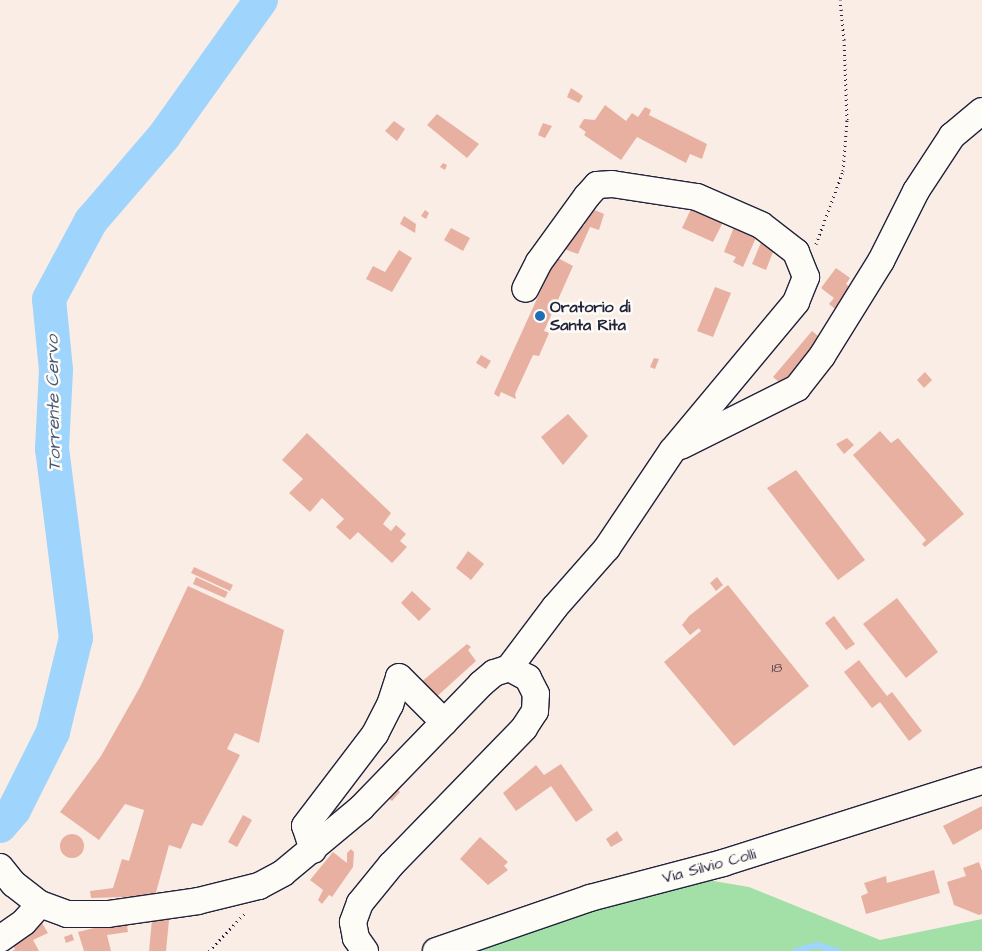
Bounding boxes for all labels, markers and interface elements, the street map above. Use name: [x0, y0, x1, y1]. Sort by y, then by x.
place label: Oratorio di Santa Rita: [550, 297, 630, 335]
marker: Oratorio di Santa Rita: [534, 310, 546, 322]
water label: Torrente Cervo: [42, 335, 66, 471]
house number: 18: [772, 660, 782, 676]
street label: Via Silvio Colli: [660, 844, 758, 888]

